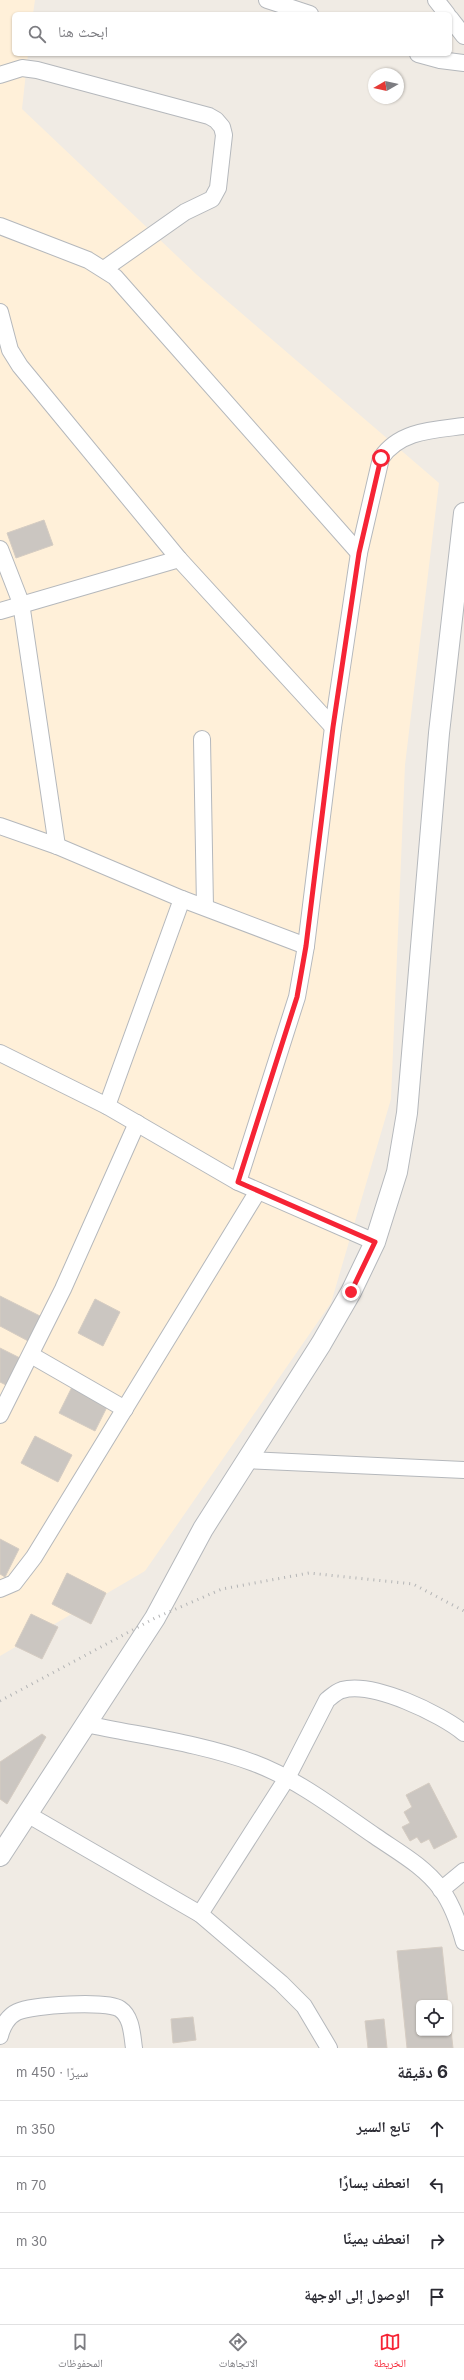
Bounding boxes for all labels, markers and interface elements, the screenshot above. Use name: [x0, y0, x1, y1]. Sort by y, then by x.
search box: [12, 12, 452, 56]
text: ابحث هنا: [58, 22, 108, 41]
icon: search: [26, 23, 48, 45]
north arrow: [368, 68, 404, 104]
route start: [372, 449, 390, 467]
route end: [342, 1283, 360, 1301]
map controls: [416, 2000, 452, 2036]
button: locate: [416, 2000, 452, 2036]
text: 6 دقيقة: [397, 2062, 448, 2082]
text: سيرًا · 450 m: [16, 2064, 88, 2080]
text: تابع السير: [356, 2117, 410, 2136]
icon: ahead: [426, 2118, 448, 2140]
text: 350 m: [16, 2121, 55, 2137]
text: انعطف يسارًا: [338, 2173, 410, 2192]
icon: left: [426, 2174, 448, 2196]
text: 70 m: [16, 2177, 46, 2193]
text: انعطف يمينًا: [343, 2229, 410, 2248]
icon: right: [426, 2230, 448, 2252]
text: 30 m: [16, 2233, 47, 2249]
text: الوصول إلى الوجهة: [304, 2285, 410, 2304]
icon: arrive: [426, 2286, 448, 2308]
tab: المحفوظات: [58, 2331, 103, 2374]
tab: الاتجاهات: [219, 2331, 258, 2374]
tab: الخريطة: [374, 2331, 406, 2374]

